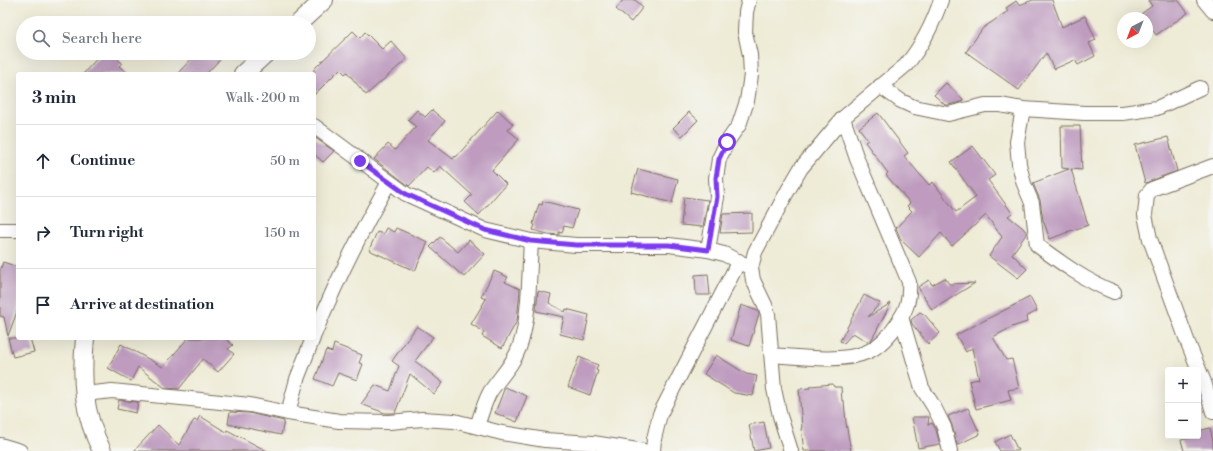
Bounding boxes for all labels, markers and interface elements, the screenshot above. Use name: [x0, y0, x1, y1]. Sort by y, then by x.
north arrow: [1117, 12, 1153, 48]
search box: [16, 16, 316, 60]
icon: search: [30, 27, 52, 49]
text: Search here: [62, 29, 142, 48]
text: 3 min: [32, 87, 76, 109]
text: Walk · 200 m: [226, 90, 300, 106]
route start: [718, 133, 736, 151]
icon: ahead: [32, 150, 54, 172]
text: Continue: [70, 151, 135, 170]
route end: [351, 152, 369, 170]
text: 50 m: [270, 153, 300, 169]
icon: right: [32, 222, 54, 244]
text: Turn right: [70, 223, 144, 242]
text: 150 m: [265, 225, 300, 241]
icon: arrive: [32, 294, 54, 316]
text: Arrive at destination: [70, 295, 214, 314]
map controls: [1165, 367, 1201, 439]
button: +: [1165, 367, 1201, 403]
button: −: [1165, 403, 1201, 439]

